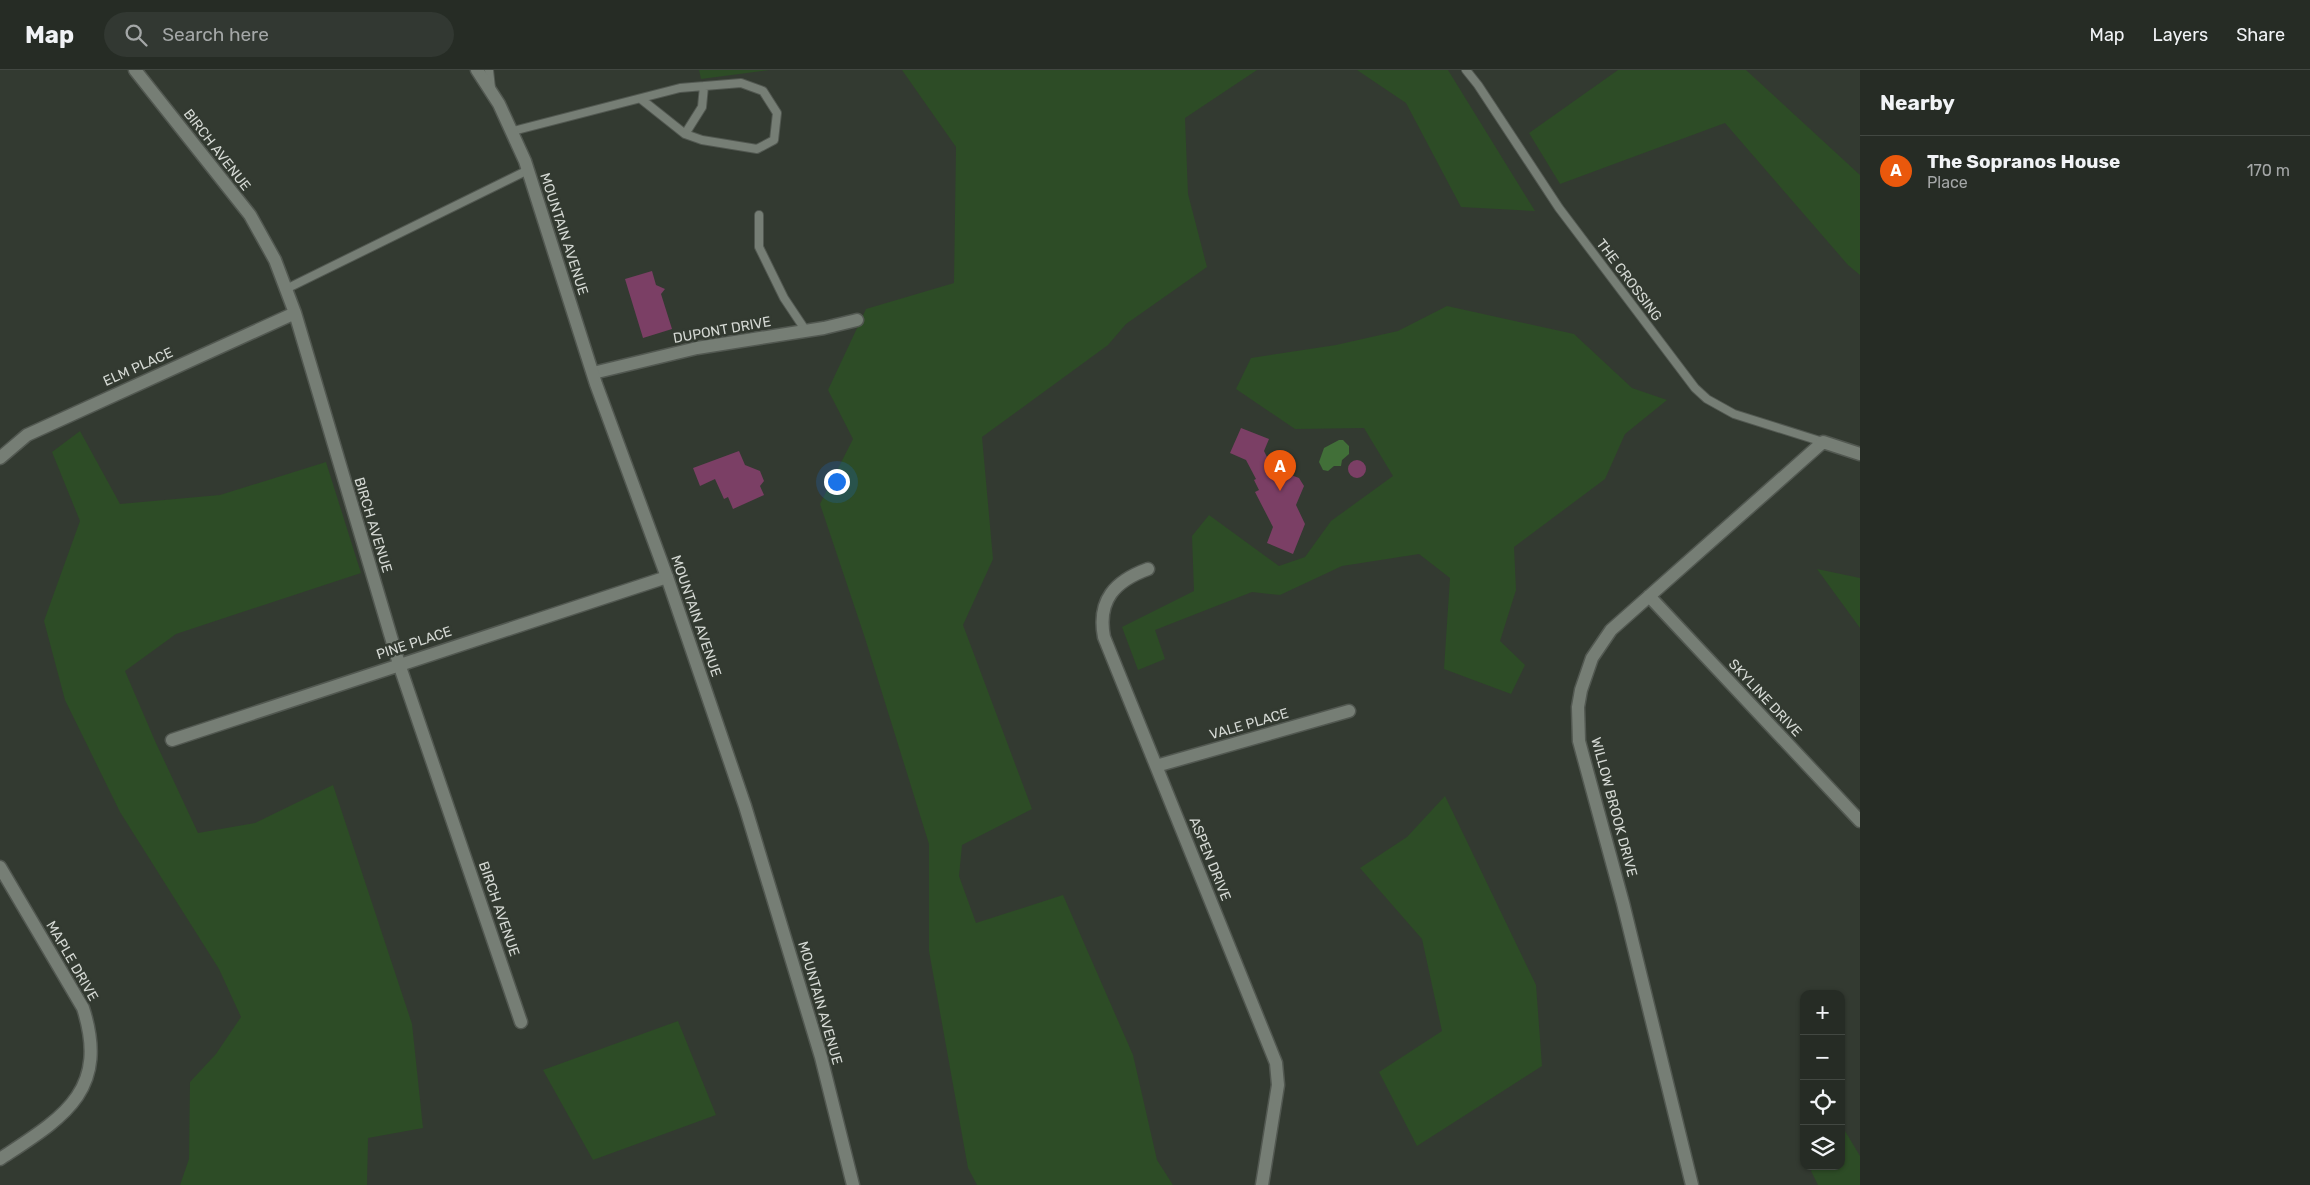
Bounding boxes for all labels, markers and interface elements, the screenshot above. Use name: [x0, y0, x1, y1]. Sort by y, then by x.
search box: [104, 12, 454, 57]
text: Map: [25, 21, 74, 49]
icon: search: [122, 21, 150, 49]
text: Search here: [162, 23, 269, 46]
text: Map: [2090, 24, 2125, 46]
text: Layers: [2153, 24, 2208, 46]
text: Share: [2236, 24, 2285, 46]
text: Nearby: [1880, 90, 1955, 115]
street label: BIRCH AVENUE: [180, 106, 254, 194]
text: The Sopranos House: [1927, 150, 2120, 173]
text: A: [1890, 161, 1902, 180]
text: 170 m: [2247, 161, 2290, 180]
street label: MOUNTAIN AVENUE: [536, 171, 592, 297]
text: Place: [1927, 173, 1968, 192]
street label: THE CROSSING: [1593, 236, 1665, 324]
street label: DUPONT DRIVE: [672, 313, 772, 347]
street label: ELM PLACE: [100, 344, 176, 390]
pin: A: [1264, 450, 1296, 491]
your location: [824, 469, 850, 495]
street label: BIRCH AVENUE: [350, 475, 396, 575]
street label: MOUNTAIN AVENUE: [667, 553, 725, 679]
street label: PINE PLACE: [374, 623, 454, 663]
street label: SKYLINE DRIVE: [1725, 656, 1805, 740]
street label: VALE PLACE: [1207, 705, 1291, 743]
street label: WILLOW BROOK DRIVE: [1587, 735, 1641, 879]
street label: ASPEN DRIVE: [1185, 815, 1235, 903]
street label: BIRCH AVENUE: [475, 859, 523, 959]
street label: MAPLE DRIVE: [42, 918, 102, 1004]
street label: MOUNTAIN AVENUE: [794, 939, 846, 1067]
map controls: [1800, 990, 1845, 1170]
button: +: [1800, 990, 1845, 1035]
button: −: [1800, 1035, 1845, 1080]
button: locate: [1800, 1080, 1845, 1125]
button: layers: [1800, 1125, 1845, 1170]

